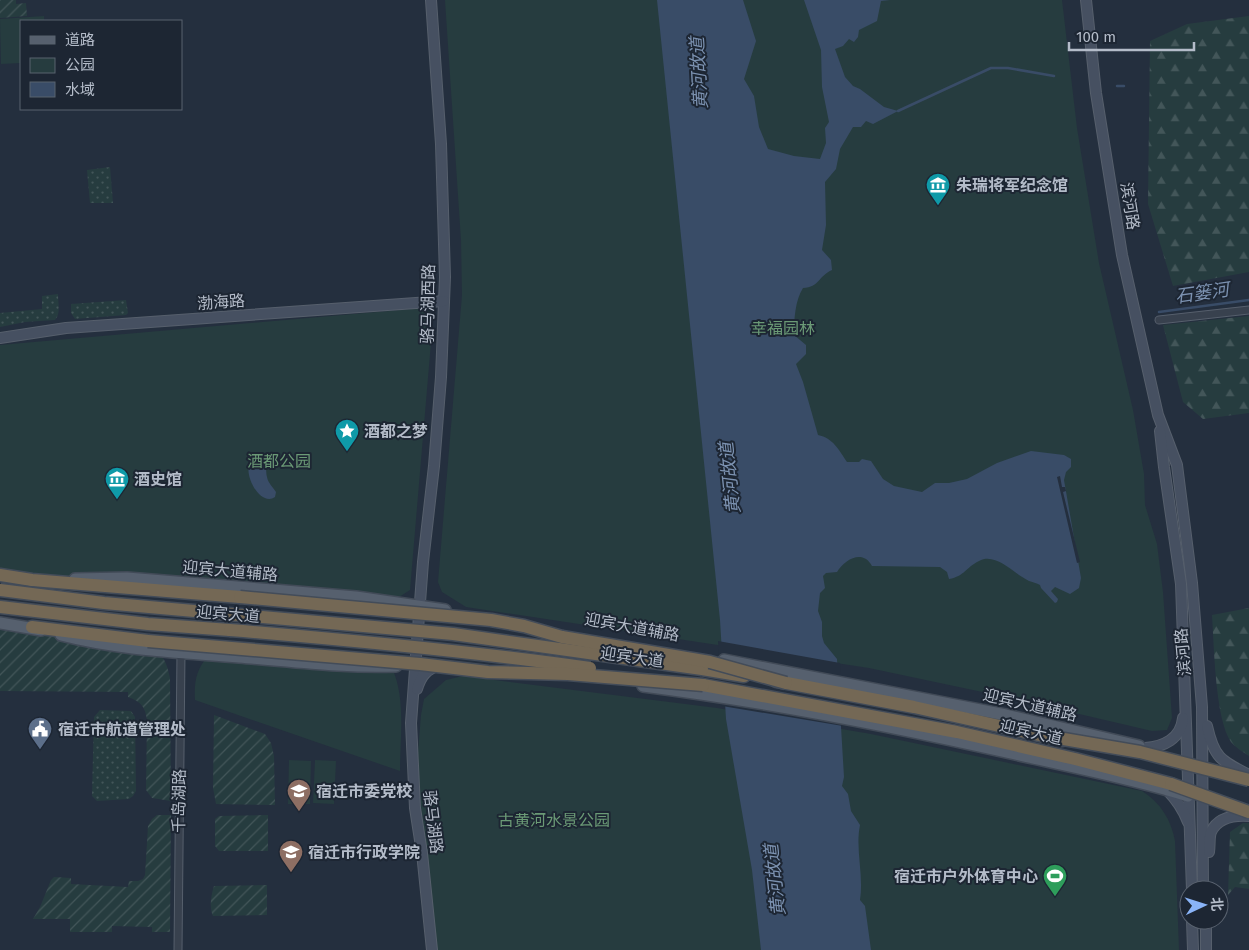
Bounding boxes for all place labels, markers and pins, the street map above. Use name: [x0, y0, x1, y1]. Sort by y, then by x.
museum icon: 朱瑞将军纪念馆: [925, 172, 951, 206]
place label: 朱瑞将军纪念馆: [956, 176, 1068, 195]
place icon: 酒都之梦: [334, 418, 360, 452]
place label: 酒都之梦: [364, 422, 428, 441]
museum icon: 酒史馆: [104, 466, 130, 500]
place label: 酒史馆: [134, 470, 182, 489]
public building icon: 宿迁市航道管理处: [27, 716, 53, 750]
place label: 宿迁市航道管理处: [58, 720, 186, 739]
school or university icon: 宿迁市委党校: [286, 778, 312, 812]
place label: 宿迁市委党校: [316, 782, 413, 801]
school or university icon: 宿迁市行政学院: [278, 839, 304, 873]
place label: 宿迁市行政学院: [308, 843, 420, 862]
sports icon: 宿迁市户外体育中心: [1042, 863, 1068, 897]
place label: 宿迁市户外体育中心: [894, 867, 1038, 886]

